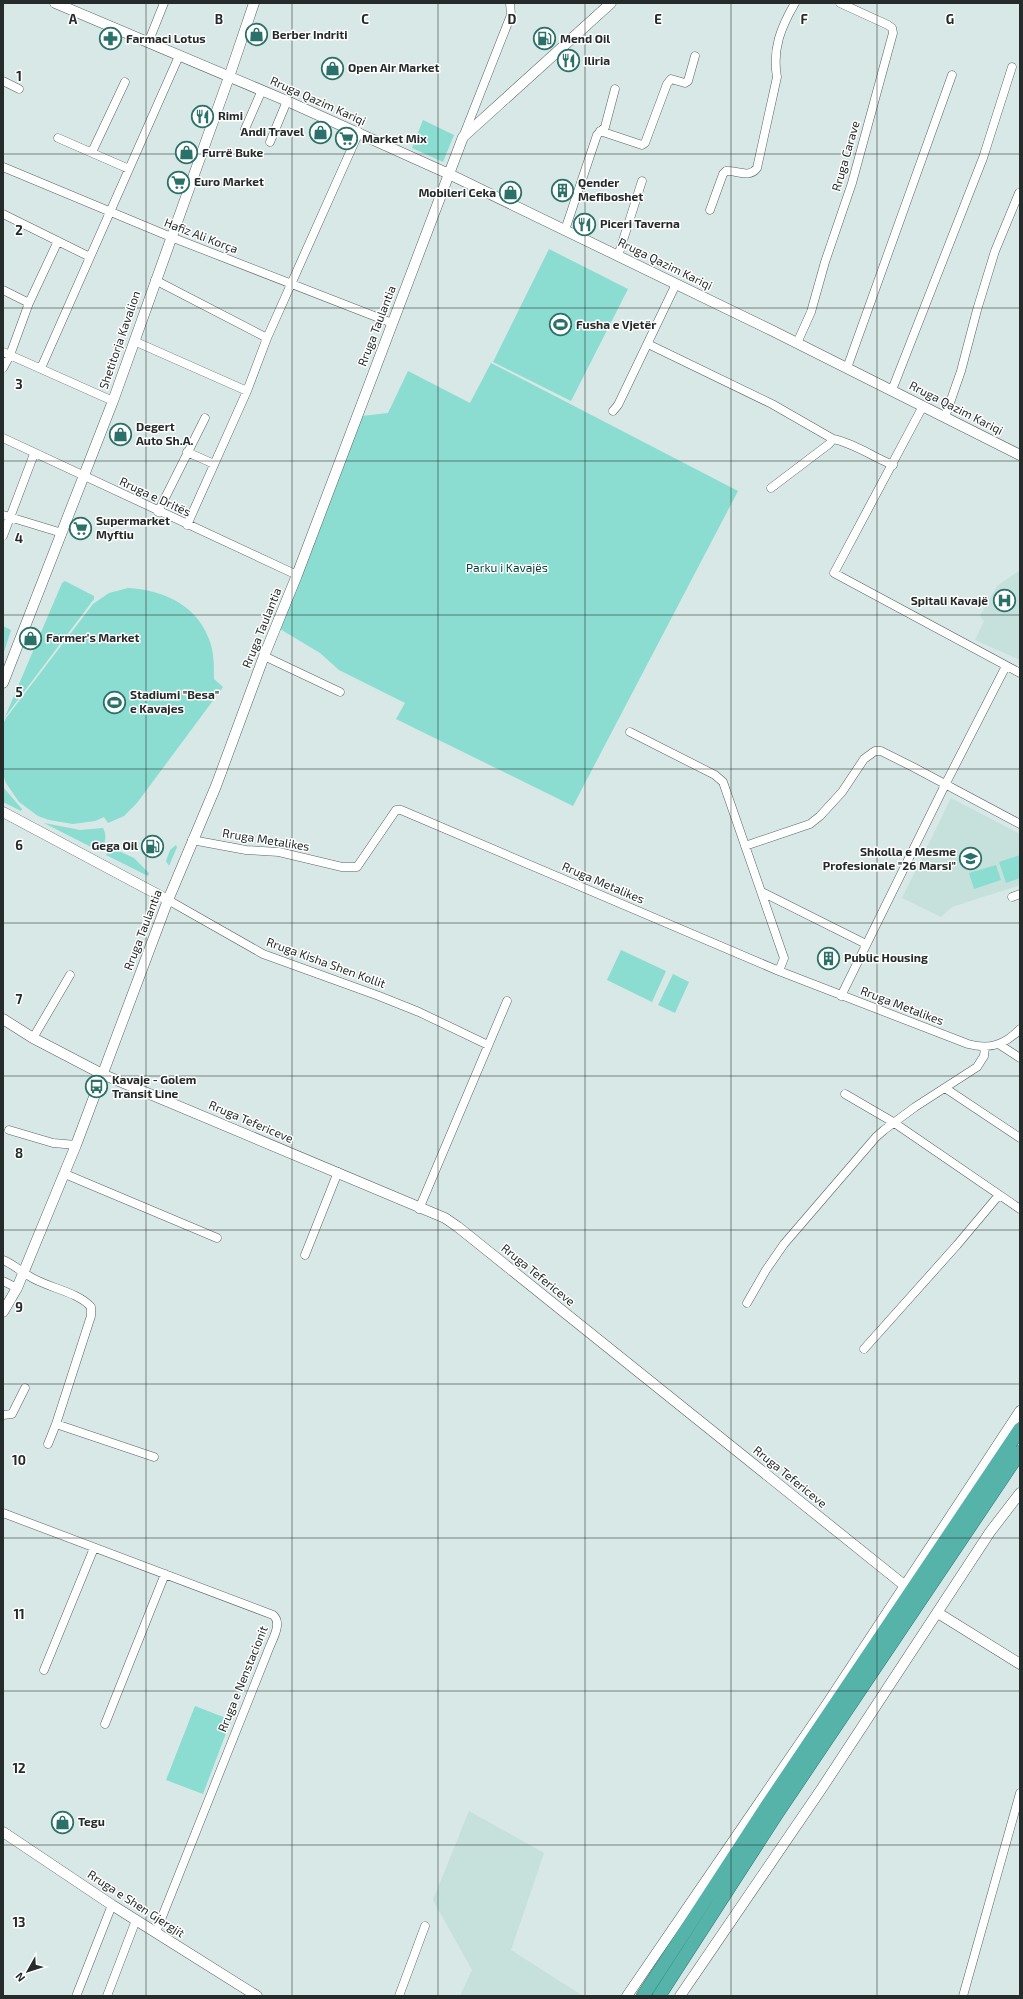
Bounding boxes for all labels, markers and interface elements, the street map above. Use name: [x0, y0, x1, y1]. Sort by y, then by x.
text: A: [69, 11, 78, 27]
text: B: [215, 11, 223, 27]
text: C: [361, 11, 369, 27]
text: D: [508, 11, 517, 27]
text: E: [654, 11, 662, 27]
text: F: [800, 11, 808, 27]
text: G: [946, 11, 954, 27]
shop icon: Berber Indriti: [244, 22, 270, 48]
pharmacy icon: Farmaci Lotus: [97, 26, 123, 52]
fuel station icon: Mend Oil: [532, 26, 558, 52]
place label: Berber Indriti: [272, 27, 348, 41]
place label: Farmaci Lotus: [126, 31, 206, 45]
place label: Mend Oil: [560, 31, 610, 45]
restaurant icon: Iliria: [555, 48, 581, 74]
place label: Iliria: [584, 53, 610, 67]
shop icon: Open Air Market: [319, 55, 345, 81]
place label: Open Air Market: [348, 60, 440, 74]
text: 1: [16, 68, 22, 84]
street label: Rruga Qazim Kariqi: [268, 73, 368, 128]
restaurant icon: Rimi: [190, 103, 216, 129]
place label: Rimi: [218, 108, 243, 122]
shop icon: Andi Travel: [307, 119, 333, 145]
street label: Rruga Carave: [828, 119, 862, 193]
place label: Andi Travel: [241, 124, 304, 138]
supermarket icon: Market Mix: [334, 126, 360, 152]
place label: Market Mix: [362, 131, 427, 145]
shop icon: Furrë Buke: [173, 140, 199, 166]
place label: Furrë Buke: [202, 145, 263, 159]
supermarket icon: Euro Market: [165, 169, 191, 195]
place label: Euro Market: [194, 174, 264, 188]
place label: Qender Mefiboshet: [578, 175, 643, 203]
building icon: Qender Mefiboshet: [550, 177, 576, 203]
shop icon: Mobileri Ceka: [498, 180, 524, 206]
place label: Mobileri Ceka: [418, 185, 496, 199]
restaurant icon: Piceri Taverna: [572, 211, 598, 237]
street label: Hafiz Ali Korça: [162, 215, 240, 257]
place label: Piceri Taverna: [600, 216, 680, 230]
text: 2: [15, 222, 23, 238]
street label: Rruga Qazim Kariqi: [616, 234, 715, 293]
street label: Rruga Taulantia: [354, 283, 398, 368]
street label: Shetitorja Kavalion: [96, 289, 143, 391]
sports icon: Fusha e Vjetër: [547, 312, 573, 338]
place label: Fusha e Vjetër: [576, 317, 656, 332]
text: 3: [15, 376, 23, 392]
street label: Rruga Qazim Kariqi: [907, 377, 1006, 438]
place label: Degert Auto Sh.A.: [136, 419, 194, 447]
shop icon: Degert Auto Sh.A.: [108, 421, 134, 447]
street label: Rruga e Dritës: [118, 473, 193, 519]
place label: Supermarket Myftiu: [96, 513, 170, 542]
supermarket icon: Supermarket Myftiu: [68, 515, 94, 541]
text: 4: [15, 530, 23, 546]
park label: Parku i Kavajës: [466, 560, 548, 575]
street label: Rruga Taulantia: [239, 585, 284, 670]
hospital icon: Spitali Kavajë: [991, 588, 1017, 614]
place label: Spitali Kavajë: [911, 593, 988, 608]
shop icon: Farmer's Market: [18, 625, 44, 651]
place label: Farmer's Market: [46, 630, 140, 644]
text: 5: [15, 684, 23, 700]
place label: Stadiumi "Besa" e Kavajes: [130, 687, 219, 716]
sports icon: Stadiumi "Besa" e Kavajes: [102, 689, 128, 715]
street label: Rruga Metalikes: [222, 825, 311, 853]
fuel station icon: Gega Oil: [140, 833, 166, 859]
text: 6: [15, 837, 23, 853]
place label: Gega Oil: [92, 838, 138, 852]
place label: Shkolla e Mesme Profesionale "26 Marsi": [823, 844, 956, 872]
school or university icon: Shkolla e Mesme Profesionale "26 Marsi": [958, 846, 984, 872]
street label: Rruga Metalikes: [560, 858, 647, 906]
street label: Rruga Taulantia: [120, 887, 164, 972]
street label: Rruga Kisha Shen Kollit: [265, 934, 388, 990]
building icon: Public Housing: [815, 945, 841, 971]
place label: Public Housing: [844, 950, 928, 964]
street label: Rruga Metalikes: [859, 983, 946, 1027]
text: 7: [16, 991, 23, 1007]
place label: Kavaje - Golem Transit Line: [112, 1072, 196, 1100]
bus stop icon: Kavaje - Golem Transit Line: [84, 1074, 110, 1100]
street label: Rruga Tefericeve: [207, 1097, 296, 1145]
text: 8: [15, 1145, 23, 1161]
street label: Rruga Tefericeve: [499, 1240, 578, 1308]
text: 9: [15, 1299, 23, 1315]
street label: Rruga Tefericeve: [751, 1442, 830, 1510]
text: 10: [12, 1452, 26, 1468]
text: 11: [13, 1606, 25, 1622]
street label: Rruga e Nenstacionit: [214, 1623, 270, 1734]
text: 12: [12, 1760, 26, 1776]
shop icon: Tegu: [49, 1809, 75, 1835]
place label: Tegu: [78, 1814, 105, 1828]
street label: Rruga e Shen Gjergjit: [85, 1867, 188, 1941]
text: 13: [13, 1914, 26, 1930]
north arrow: [8, 1951, 48, 1991]
text: N: [12, 1970, 27, 1985]

